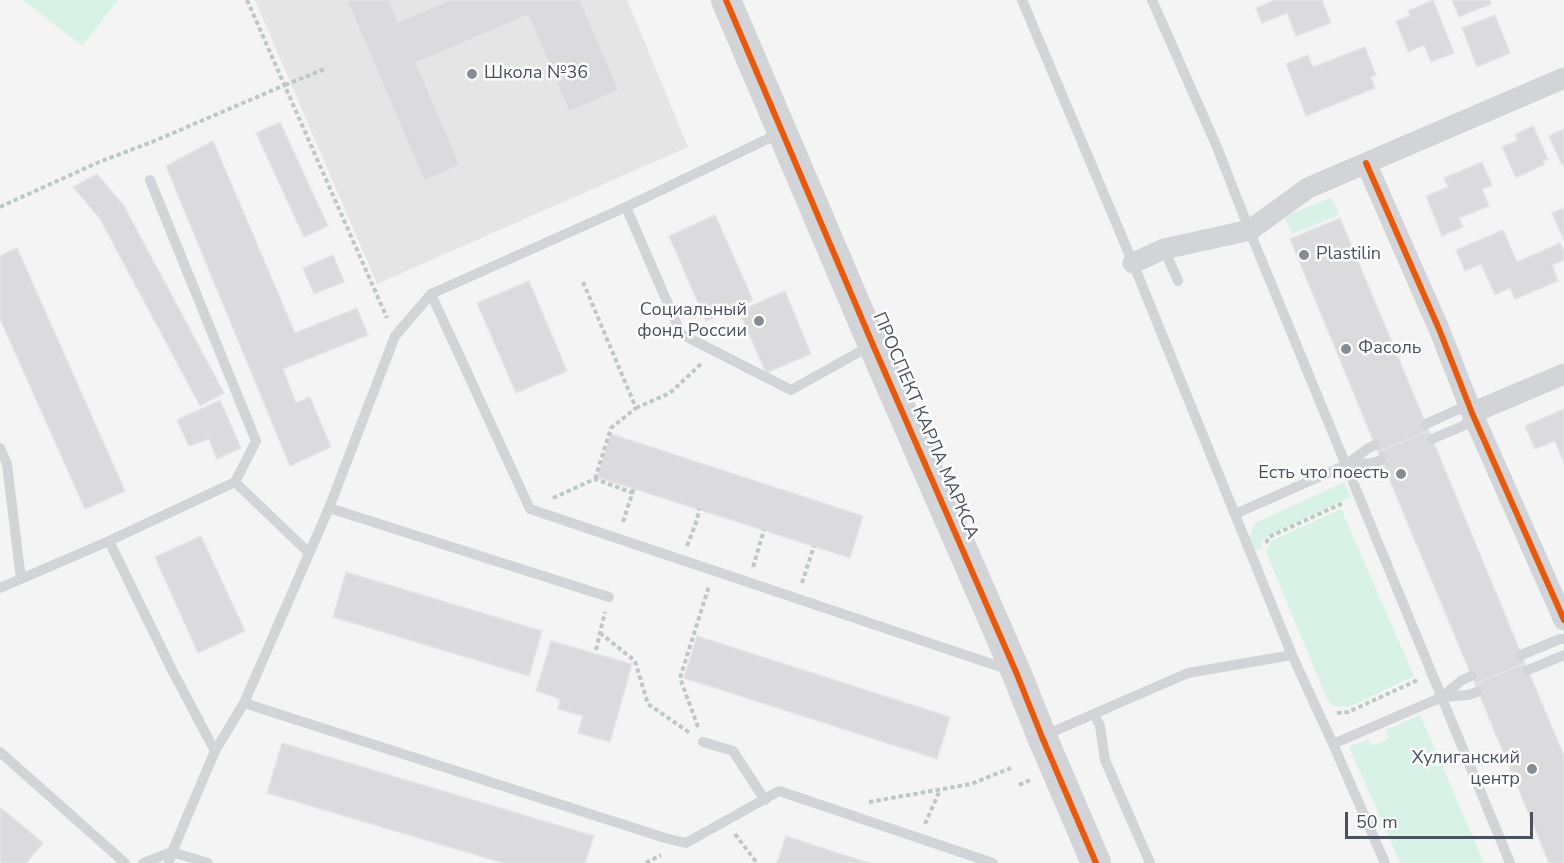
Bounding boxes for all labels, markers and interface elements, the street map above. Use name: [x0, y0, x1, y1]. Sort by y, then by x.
place label: Школа №36: [484, 63, 588, 85]
marker: Школа №36: [465, 67, 479, 81]
place label: Plastilin: [1316, 244, 1381, 266]
marker: Plastilin: [1297, 248, 1311, 262]
place label: Социальный фонд России: [637, 300, 747, 342]
street label: ПРОСПЕКТ КАРЛА МАРКСА: [867, 309, 983, 543]
marker: Социальный фонд России: [752, 314, 766, 328]
place label: Фасоль: [1358, 338, 1421, 360]
marker: Фасоль: [1339, 342, 1353, 356]
place label: Есть что поесть: [1258, 463, 1389, 485]
marker: Есть что поесть: [1394, 467, 1408, 481]
place label: Хулиганский центр: [1412, 748, 1520, 790]
marker: Хулиганский центр: [1525, 762, 1539, 776]
scale bar: [1348, 800, 1536, 838]
text: 50 m: [1356, 810, 1398, 834]

